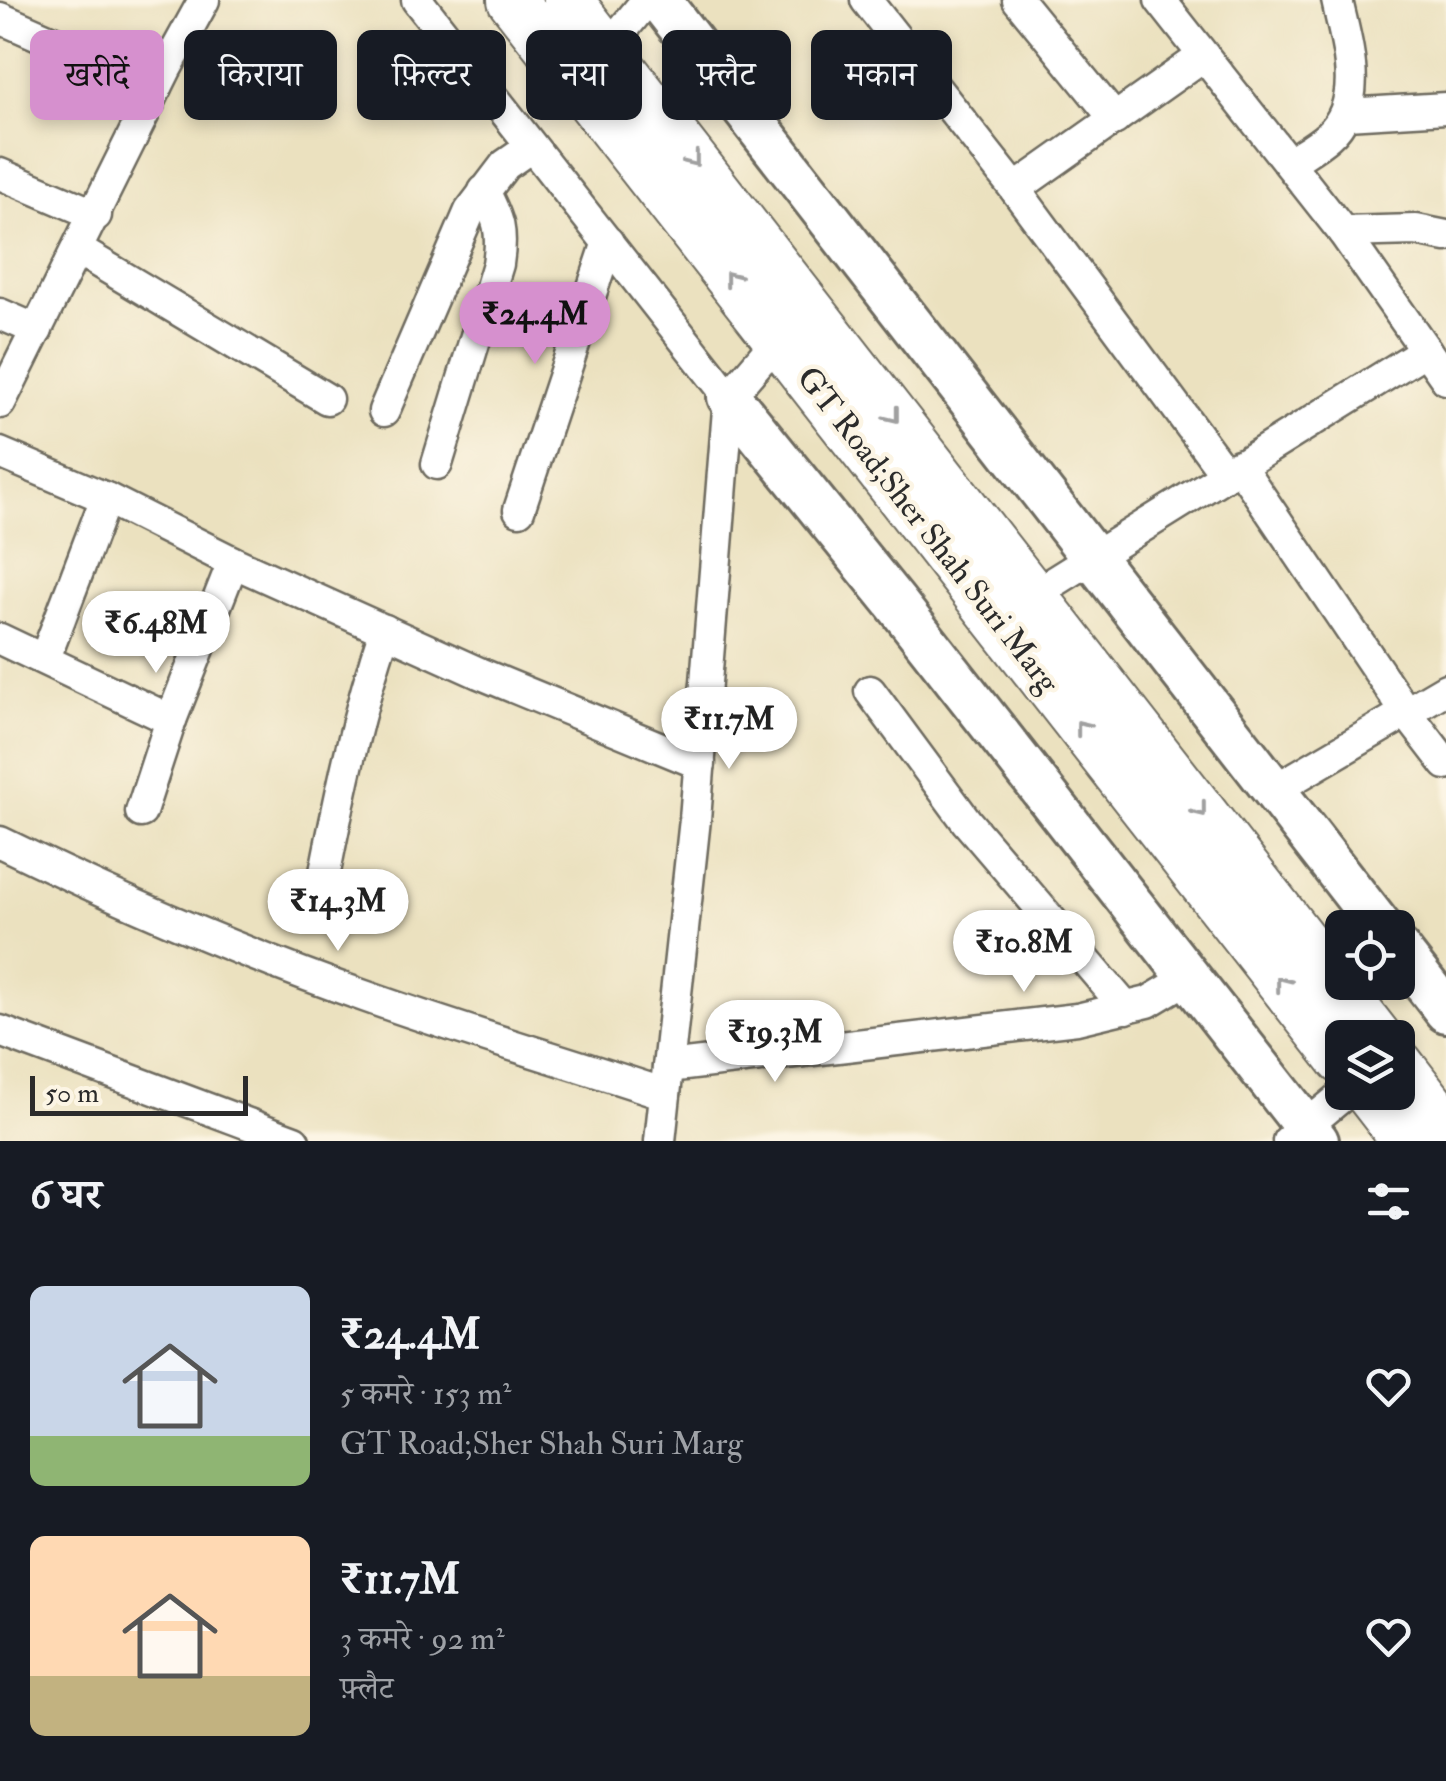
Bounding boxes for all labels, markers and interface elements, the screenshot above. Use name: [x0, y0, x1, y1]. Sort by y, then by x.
chip: खरीदें: [30, 30, 164, 120]
chip: किराया: [184, 30, 337, 120]
chip: फ़िल्टर: [357, 30, 506, 120]
chip: नया: [526, 30, 642, 120]
chip: फ़्लैट: [662, 30, 791, 120]
chip: मकान: [811, 30, 952, 120]
one-way arrow: [681, 148, 699, 166]
one-way arrow: [725, 272, 743, 290]
pin: ₹24.4M: [454, 282, 616, 367]
text: ₹24.4M: [481, 294, 589, 334]
street label: GT Road;Sher Shah Suri Marg: [788, 359, 1069, 702]
one-way arrow: [881, 405, 899, 423]
pin: ₹6.48M: [75, 591, 237, 676]
text: ₹6.48M: [104, 603, 208, 643]
pin: ₹11.7M: [648, 687, 810, 772]
text: ₹11.7M: [683, 699, 775, 739]
one-way arrow: [1076, 721, 1094, 739]
one-way arrow: [1189, 799, 1206, 817]
pin: ₹14.3M: [257, 869, 419, 954]
text: ₹14.3M: [290, 881, 386, 921]
pin: ₹10.8M: [943, 910, 1105, 995]
map controls: [1325, 910, 1415, 1110]
button: locate: [1325, 910, 1415, 1000]
text: ₹10.8M: [975, 922, 1073, 962]
one-way arrow: [1277, 976, 1294, 994]
pin: ₹19.3M: [694, 1000, 856, 1085]
text: ₹19.3M: [727, 1012, 823, 1052]
button: layers: [1325, 1020, 1415, 1110]
scale bar: [30, 1071, 248, 1116]
text: 50 m: [45, 1076, 99, 1111]
text: 6 घर: [30, 1169, 102, 1221]
icon: filters: [1361, 1174, 1416, 1229]
text: ₹24.4M: [340, 1309, 481, 1361]
icon: home: [110, 1326, 230, 1446]
icon: heart: [1361, 1359, 1416, 1414]
text: 5 कमरे · 153 m²: [340, 1374, 511, 1414]
text: GT Road;Sher Shah Suri Marg: [340, 1424, 743, 1464]
text: ₹11.7M: [340, 1554, 460, 1606]
icon: home: [110, 1576, 230, 1696]
icon: heart: [1361, 1609, 1416, 1664]
text: 3 कमरे · 92 m²: [340, 1619, 504, 1659]
text: फ़्लैट: [340, 1669, 393, 1709]

